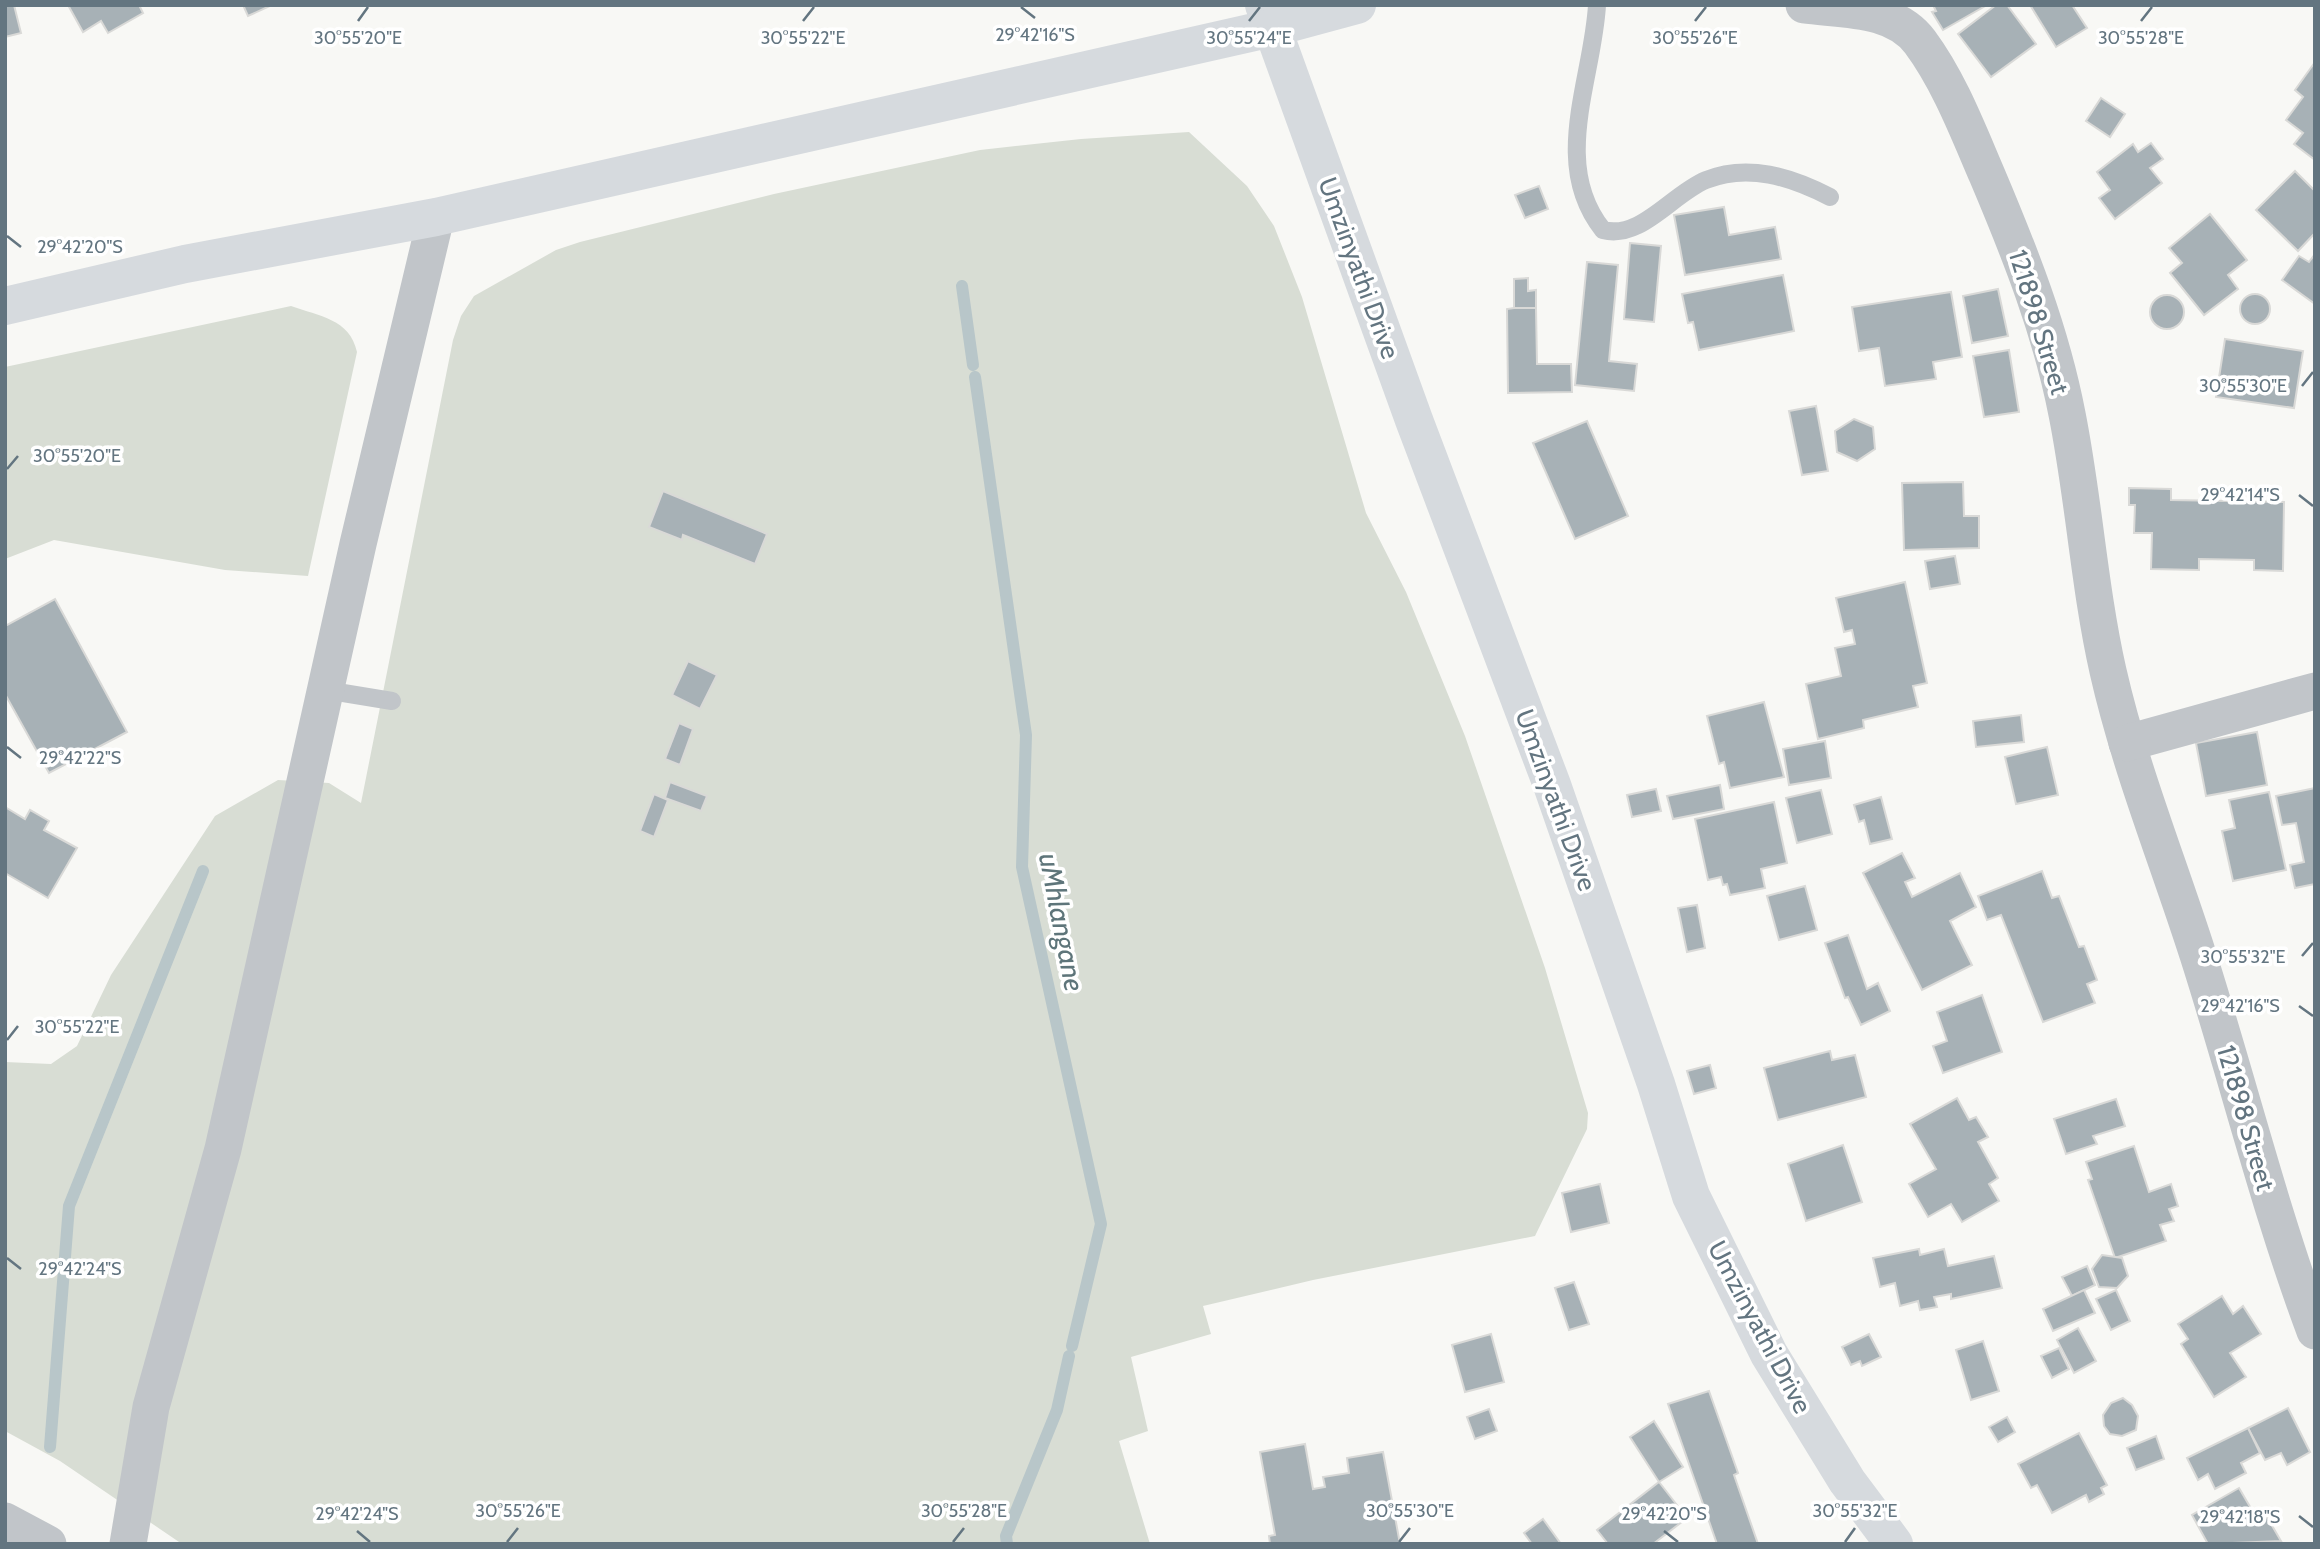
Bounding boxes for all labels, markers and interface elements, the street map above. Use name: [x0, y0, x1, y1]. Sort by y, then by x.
text: 29°42'16"S: [995, 24, 1075, 46]
text: 30°55'20"E: [314, 27, 402, 49]
text: 30°55'22"E: [761, 27, 845, 49]
text: 30°55'24"E: [1206, 27, 1292, 49]
text: 30°55'26"E: [1652, 27, 1738, 49]
text: 30°55'28"E: [2098, 27, 2184, 49]
street label: Umzinyathi Drive: [1311, 173, 1407, 363]
text: 29°42'20"S: [37, 236, 123, 258]
street label: 121898 Street: [2002, 246, 2076, 398]
text: 30°55'30"E: [2199, 375, 2287, 397]
text: 30°55'20"E: [33, 445, 121, 467]
text: 29°42'14"S: [2200, 484, 2280, 506]
street label: Umzinyathi Drive: [1508, 705, 1604, 895]
text: 29°42'22"S: [39, 747, 121, 769]
water label: uMhlangane: [1032, 850, 1092, 994]
text: 30°55'32"E: [2200, 946, 2286, 968]
text: 29°42'16"S: [2200, 995, 2280, 1017]
text: 30°55'22"E: [35, 1016, 119, 1038]
street label: 121898 Street: [2210, 1042, 2282, 1195]
street label: Umzinyathi Drive: [1701, 1235, 1819, 1419]
text: 29°42'24"S: [38, 1258, 122, 1280]
text: 30°55'26"E: [475, 1500, 561, 1522]
text: 30°55'28"E: [921, 1500, 1007, 1522]
text: 30°55'30"E: [1366, 1500, 1454, 1522]
text: 30°55'32"E: [1812, 1500, 1898, 1522]
text: 29°42'24"S: [315, 1503, 399, 1525]
text: 29°42'20"S: [1621, 1503, 1707, 1525]
text: 29°42'18"S: [2200, 1506, 2280, 1528]

